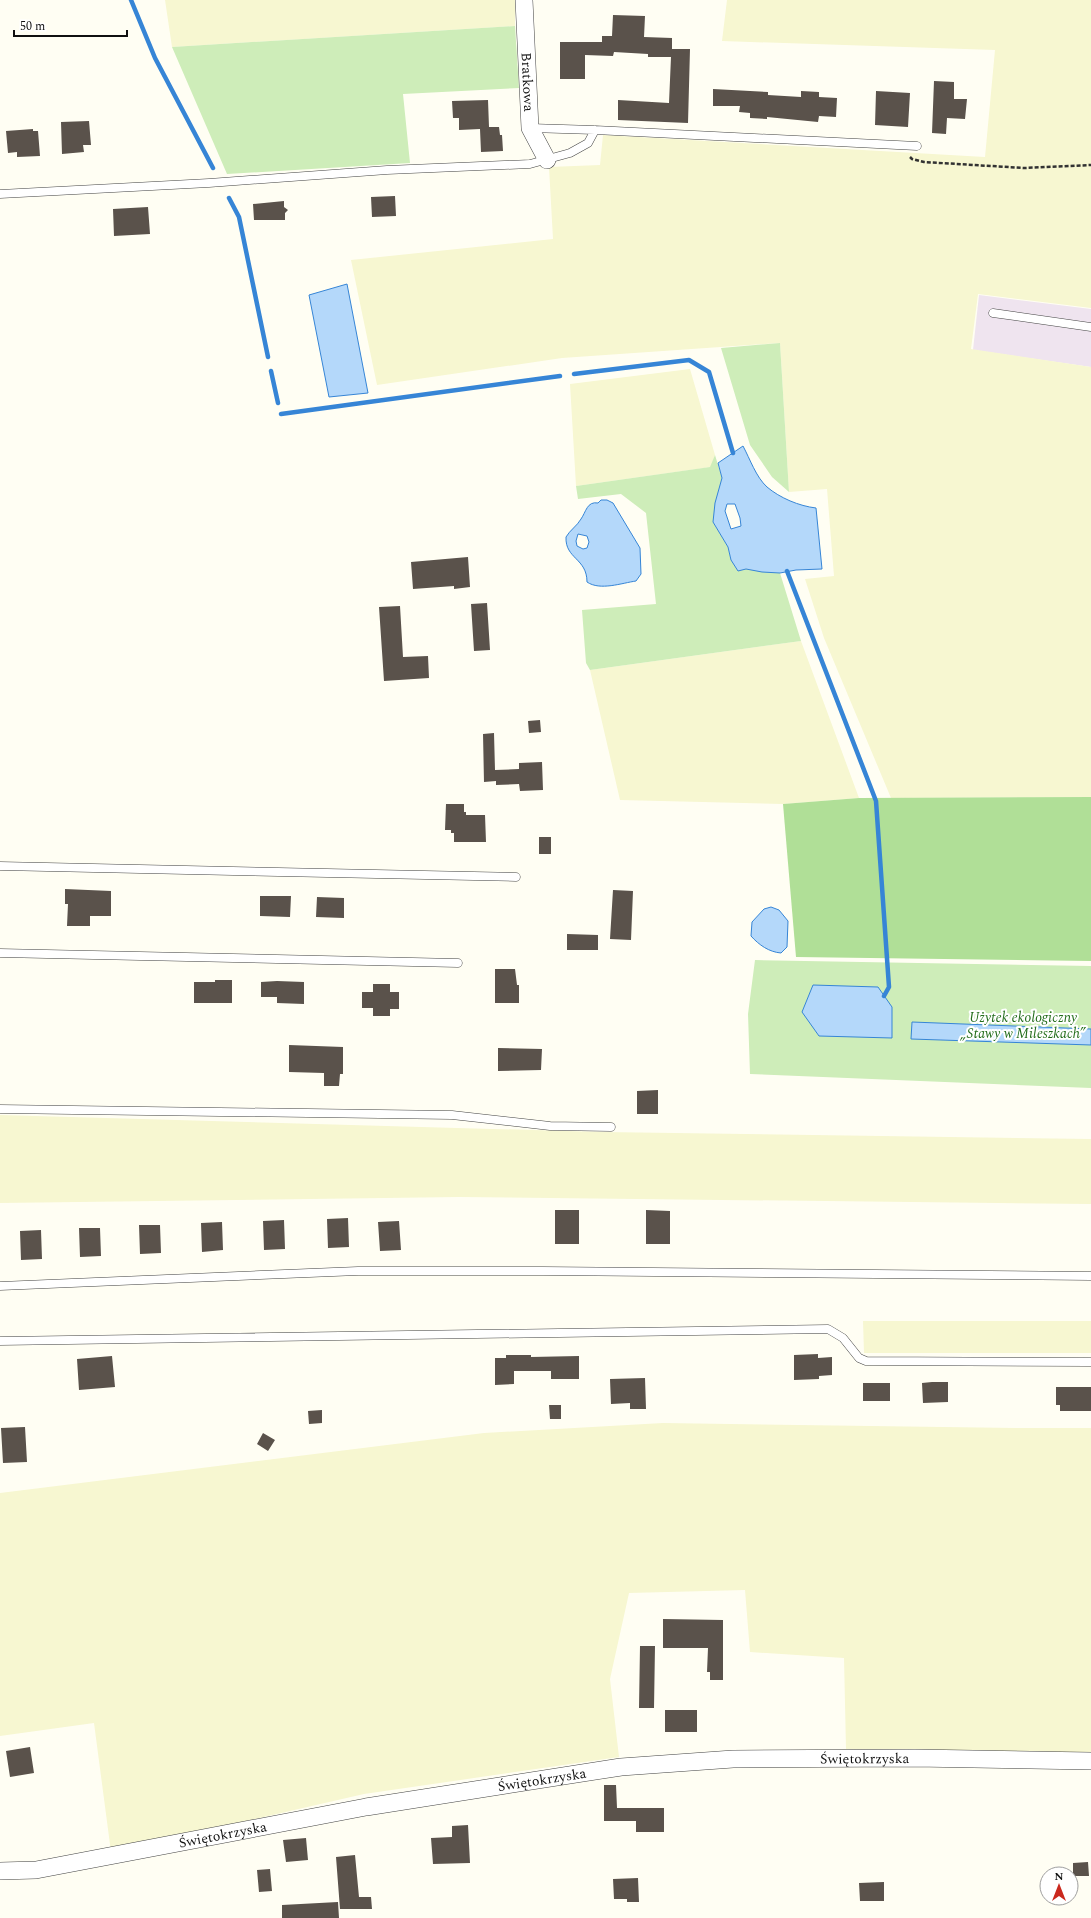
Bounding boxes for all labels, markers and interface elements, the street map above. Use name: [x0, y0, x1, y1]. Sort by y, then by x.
scale bar: [14, 12, 127, 38]
text: 50 m: [20, 17, 45, 36]
street label: Bratkowa: [515, 52, 539, 112]
park label: Użytek ekologiczny „Stawy w Mileszkach”: [960, 1007, 1087, 1044]
street label: Świętokrzyska: [820, 1748, 910, 1770]
street label: Świętokrzyska: [496, 1763, 588, 1797]
street label: Świętokrzyska: [177, 1816, 269, 1854]
north arrow: [1039, 1866, 1079, 1906]
text: N: [1055, 1868, 1064, 1885]

